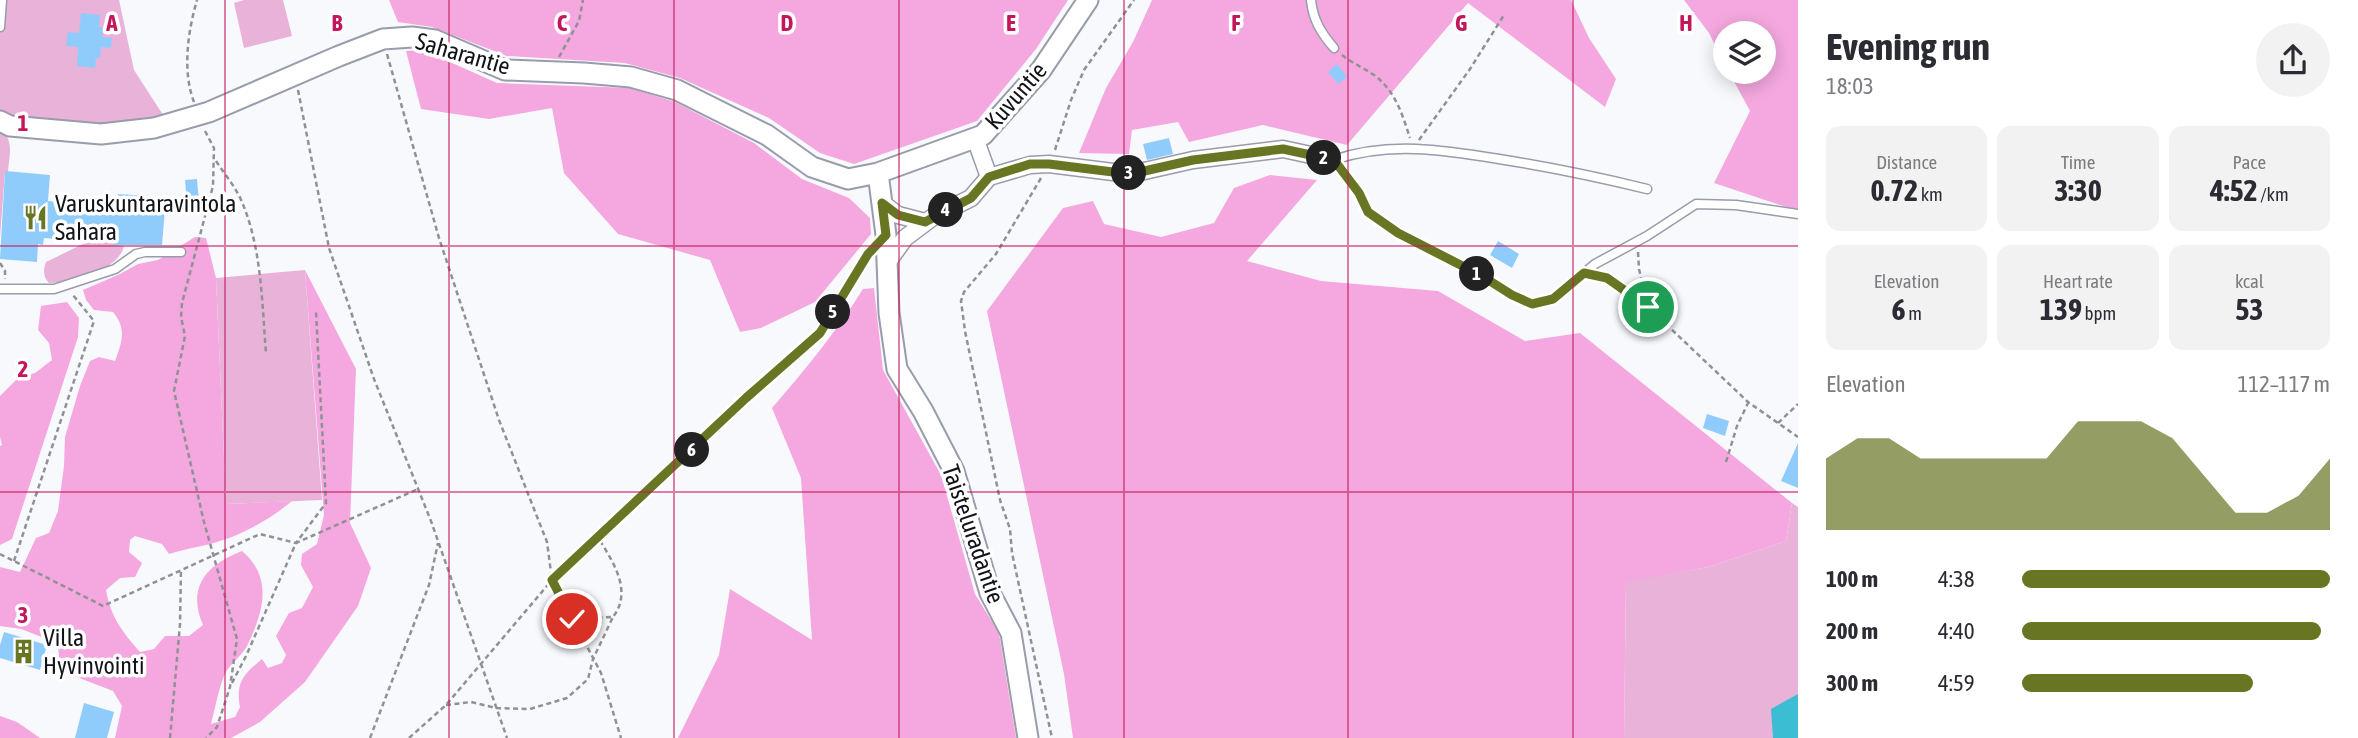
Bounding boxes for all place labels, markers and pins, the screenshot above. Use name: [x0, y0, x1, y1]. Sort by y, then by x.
pin: 2: [1306, 140, 1342, 176]
pin: 3: [1112, 156, 1146, 190]
place label: Varuskuntaravintola Sahara: [55, 190, 237, 245]
pin: 4: [928, 192, 964, 228]
restaurant icon: Varuskuntaravintola Sahara: [21, 204, 49, 232]
pin: 1: [1460, 256, 1494, 292]
pin: [1618, 277, 1678, 337]
pin: 5: [816, 294, 850, 330]
pin: 6: [674, 433, 710, 468]
pin: [542, 589, 602, 649]
place label: Villa Hyvinvointi: [43, 624, 144, 679]
building icon: Villa Hyvinvointi: [9, 638, 37, 666]

